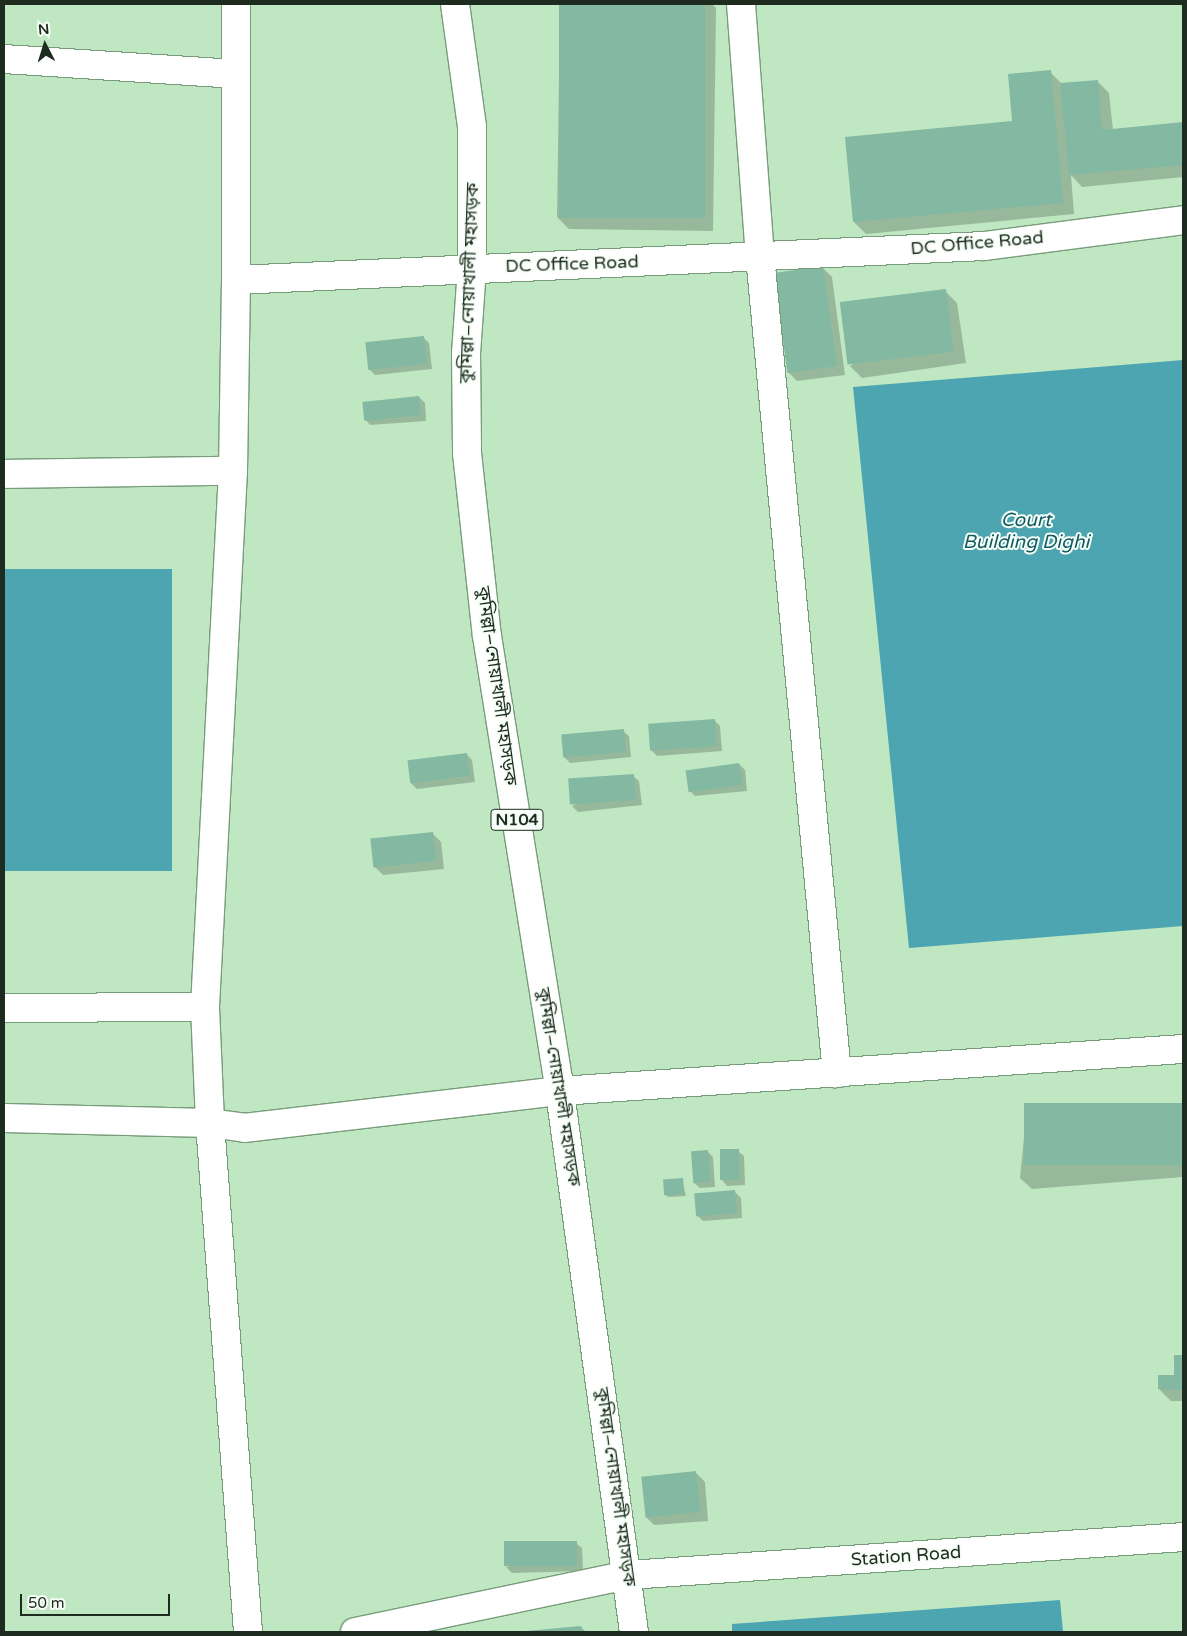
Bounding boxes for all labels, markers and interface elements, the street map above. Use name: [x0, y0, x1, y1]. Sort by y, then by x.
north arrow: [20, 20, 70, 70]
text: N: [37, 21, 50, 39]
street label: কুমিল্লা–নোয়াখালী মহাসড়ক: [455, 182, 483, 384]
street label: DC Office Road: [910, 226, 1044, 260]
street label: DC Office Road: [505, 251, 639, 277]
water label: Court Building Dighi: [963, 510, 1089, 554]
street label: কুমিল্লা–নোয়াখালী মহাসড়ক: [472, 585, 522, 787]
road number: N104: [490, 806, 544, 834]
street label: কুমিল্লা–নোয়াখালী মহাসড়ক: [533, 986, 585, 1188]
street label: কুমিল্লা–নোয়াখালী মহাসড়ক: [591, 1386, 641, 1588]
street label: Station Road: [850, 1541, 962, 1571]
scale bar: [22, 1584, 172, 1616]
text: 50 m: [28, 1594, 65, 1612]

